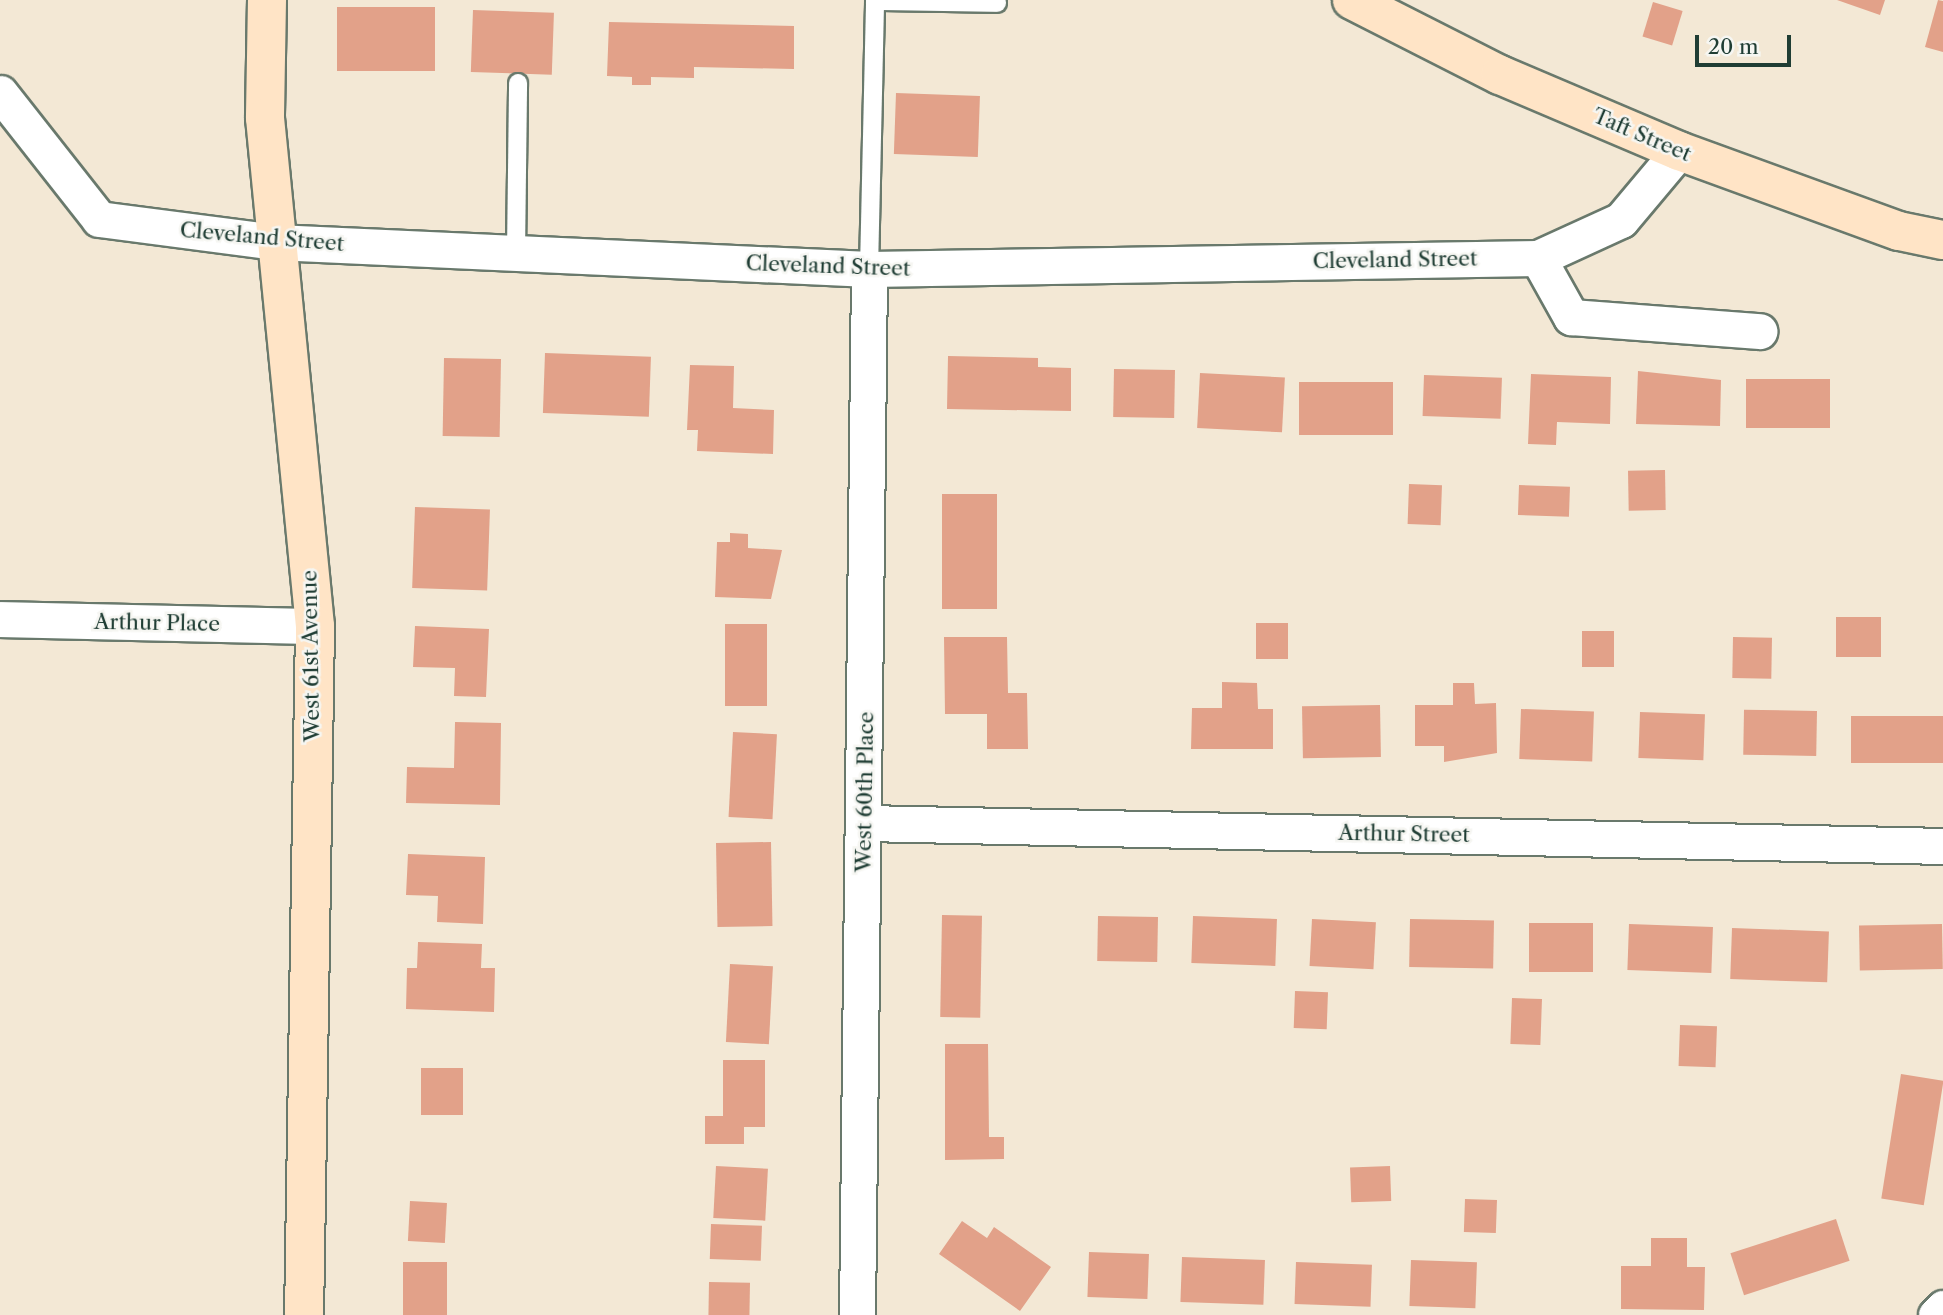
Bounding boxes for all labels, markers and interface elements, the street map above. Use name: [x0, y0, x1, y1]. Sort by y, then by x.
scale bar: [1698, 21, 1794, 65]
text: 20 m: [1708, 34, 1759, 59]
street label: Taft Street: [1589, 103, 1695, 167]
street label: Cleveland Street: [179, 217, 345, 257]
street label: Cleveland Street: [1312, 246, 1478, 274]
street label: Cleveland Street: [745, 251, 911, 281]
street label: West 61st Avenue: [297, 569, 325, 743]
street label: Arthur Place: [94, 609, 220, 637]
street label: West 60th Place: [851, 711, 879, 873]
street label: Arthur Street: [1338, 820, 1470, 848]

